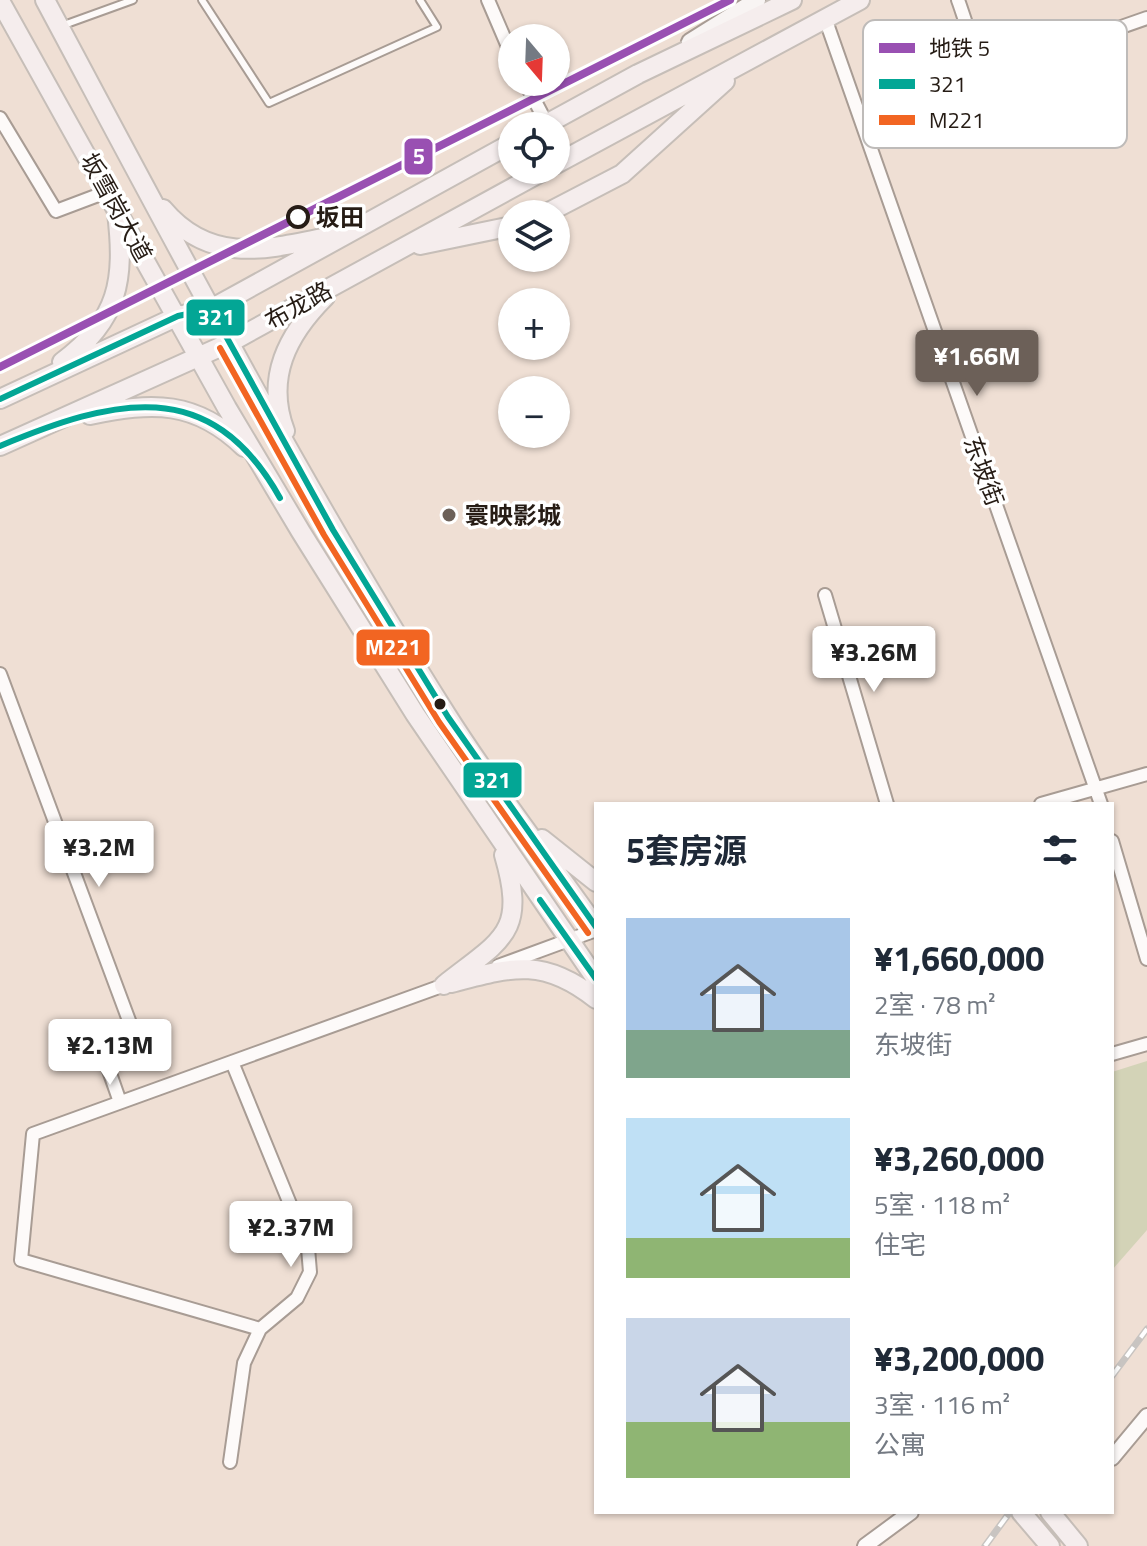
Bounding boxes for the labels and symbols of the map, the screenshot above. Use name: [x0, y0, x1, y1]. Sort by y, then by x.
legend: [863, 20, 1127, 148]
north arrow: [498, 24, 570, 96]
text: 地铁 5: [929, 31, 990, 65]
text: 321: [929, 67, 966, 101]
text: M221: [929, 103, 984, 137]
line badge: 5: [403, 137, 434, 176]
text: 5: [413, 139, 425, 173]
street label: 坂雪岗大道: [72, 146, 162, 268]
place label: 坂田: [316, 199, 364, 235]
marker: 坂田: [287, 206, 309, 228]
street label: 布龙路: [258, 272, 338, 338]
line badge: 321: [185, 298, 246, 337]
text: 321: [198, 300, 234, 334]
pin: ¥1.66M: [912, 330, 1042, 398]
street label: 东坡街: [955, 431, 1013, 511]
place label: 寰映影城: [465, 497, 561, 533]
marker: 寰映影城: [440, 506, 458, 524]
pin: ¥3.26M: [809, 626, 939, 694]
line badge: M221: [355, 628, 431, 667]
text: M221: [365, 630, 421, 664]
unlabelled marker: [432, 696, 448, 712]
line badge: 321: [462, 761, 523, 799]
text: 321: [474, 763, 510, 797]
pin: ¥3.2M: [43, 821, 155, 889]
pin: ¥2.13M: [45, 1019, 175, 1087]
pin: ¥2.37M: [226, 1201, 356, 1269]

